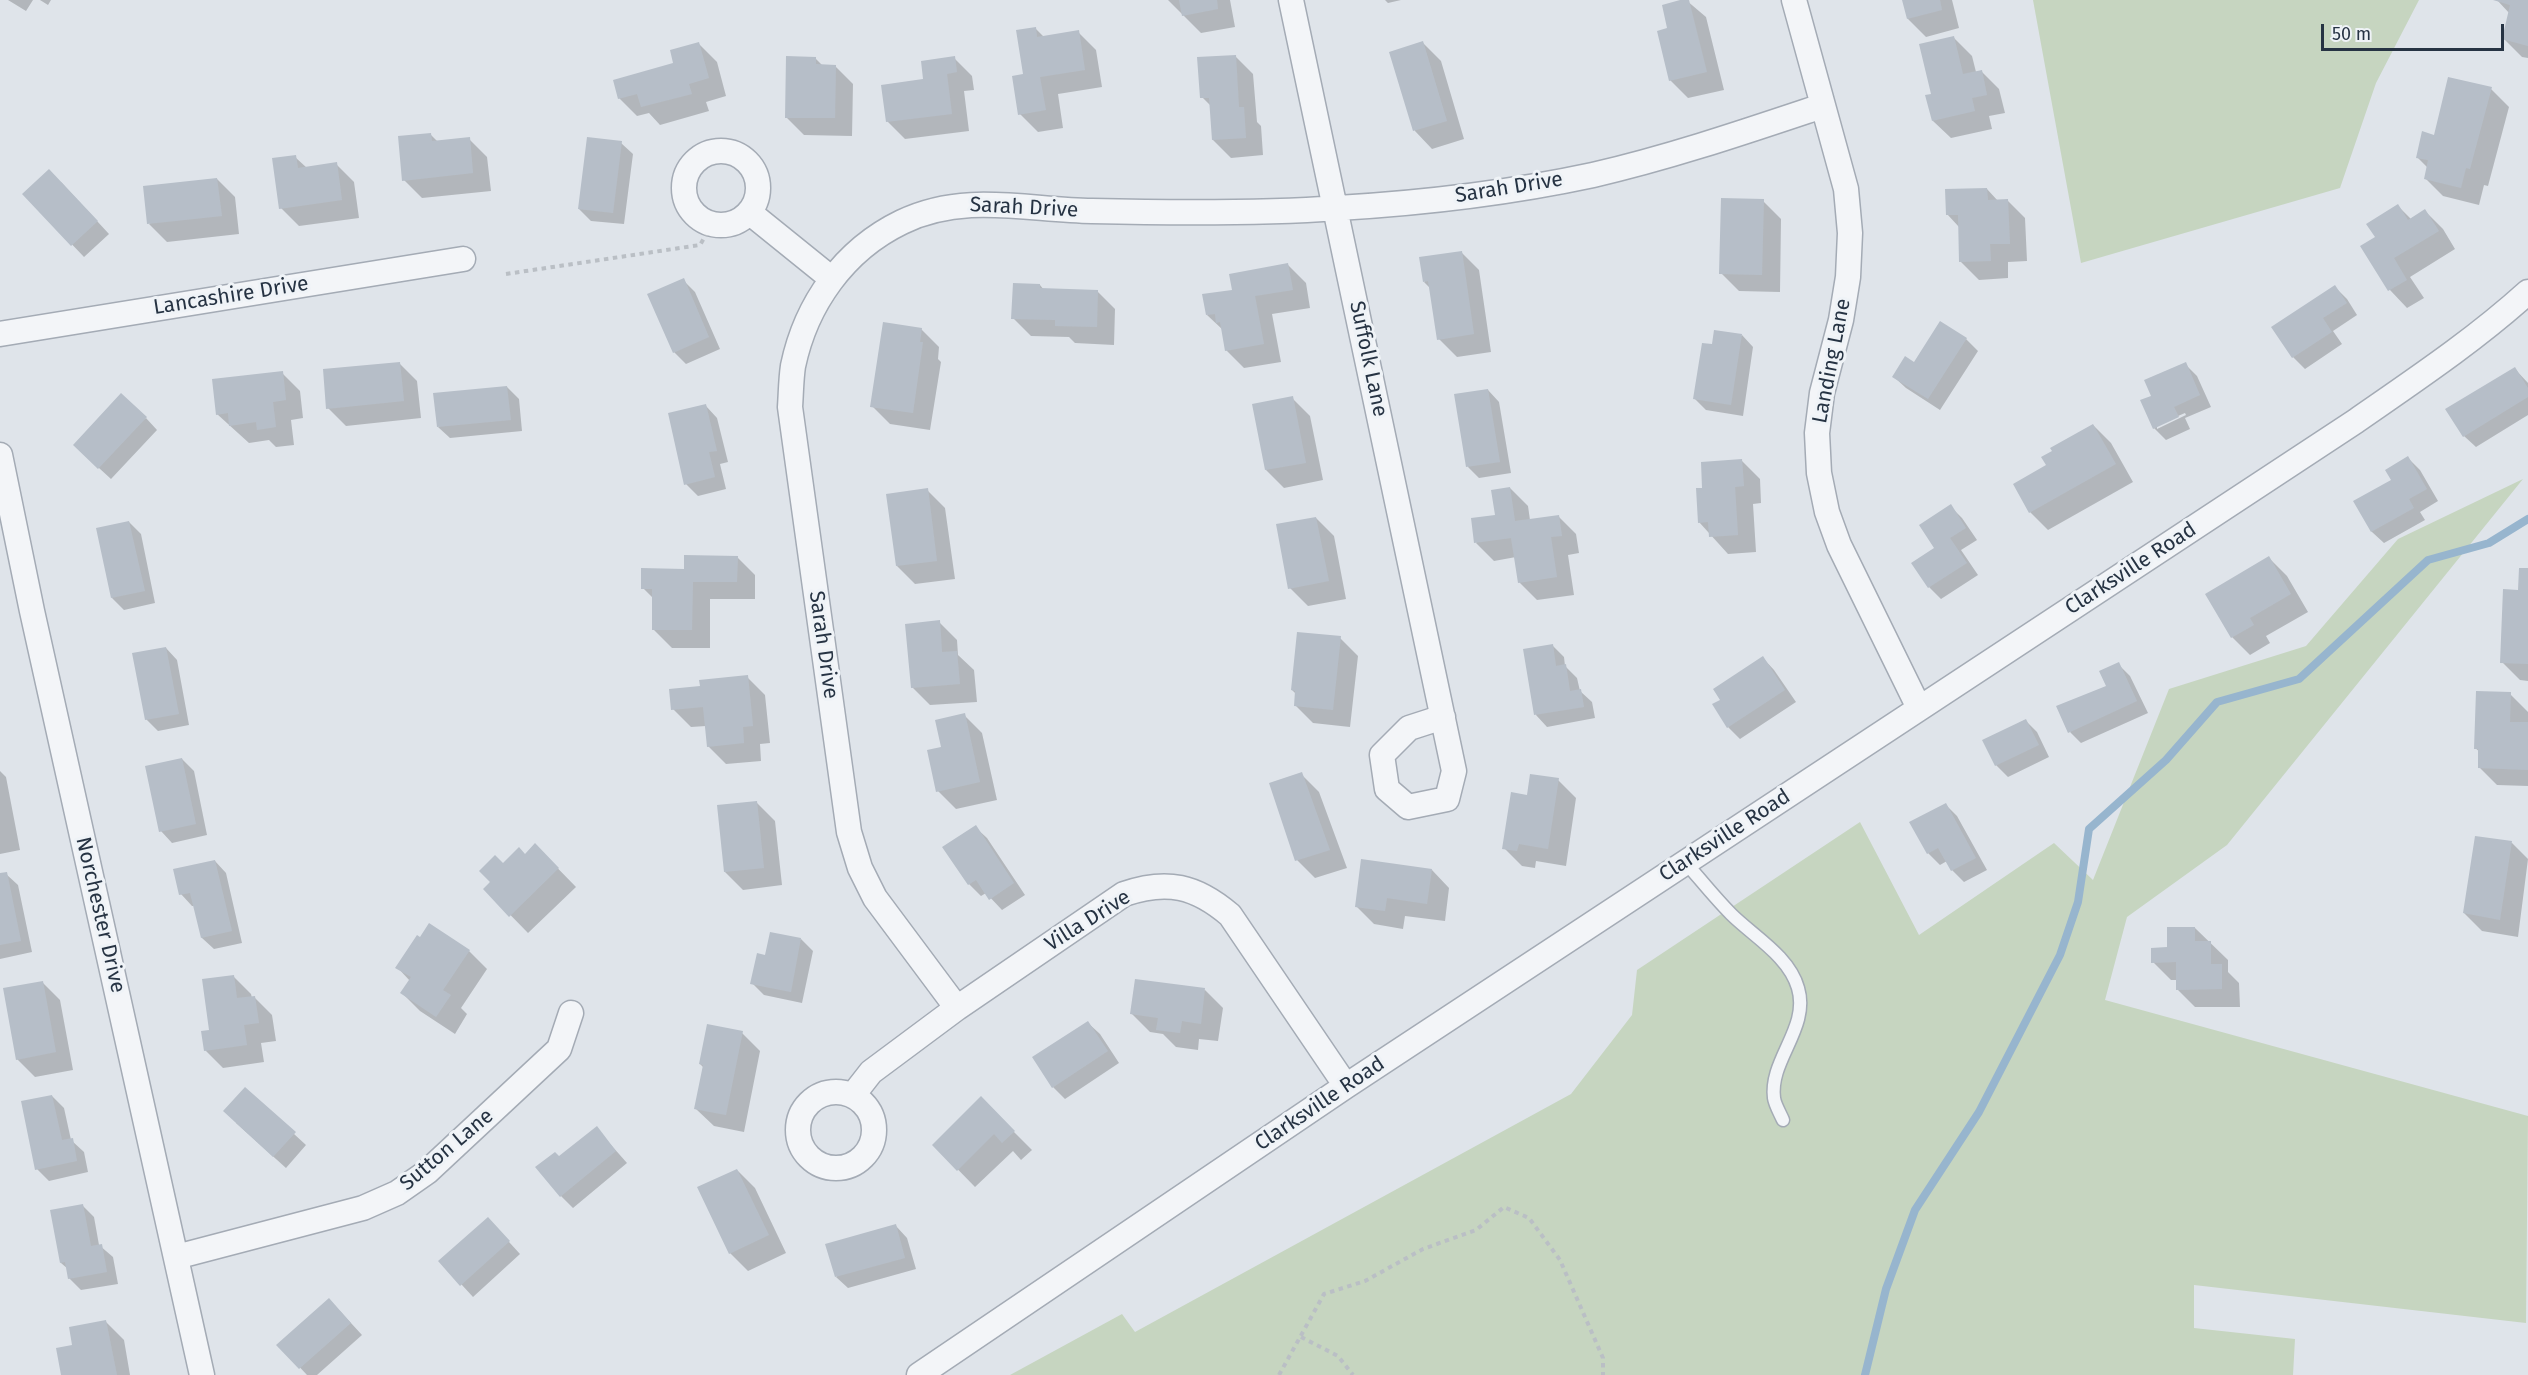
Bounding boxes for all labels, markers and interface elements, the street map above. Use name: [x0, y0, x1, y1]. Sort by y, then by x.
scale bar: [2324, 12, 2507, 50]
text: 50 m: [2332, 23, 2371, 45]
street label: Sarah Drive: [1453, 167, 1565, 209]
street label: Sarah Drive: [969, 193, 1079, 223]
street label: Lancashire Drive: [152, 271, 310, 321]
street label: Landing Lane: [1808, 296, 1856, 426]
street label: Suffolk Lane: [1343, 299, 1393, 419]
street label: Clarksville Road: [2061, 517, 2201, 621]
street label: Sarah Drive: [803, 589, 843, 701]
street label: Clarksville Road: [1655, 784, 1795, 888]
street label: Norchester Drive: [70, 835, 130, 995]
street label: Villa Drive: [1041, 885, 1135, 957]
street label: Clarksville Road: [1250, 1051, 1390, 1157]
street label: Sutton Lane: [395, 1104, 499, 1196]

